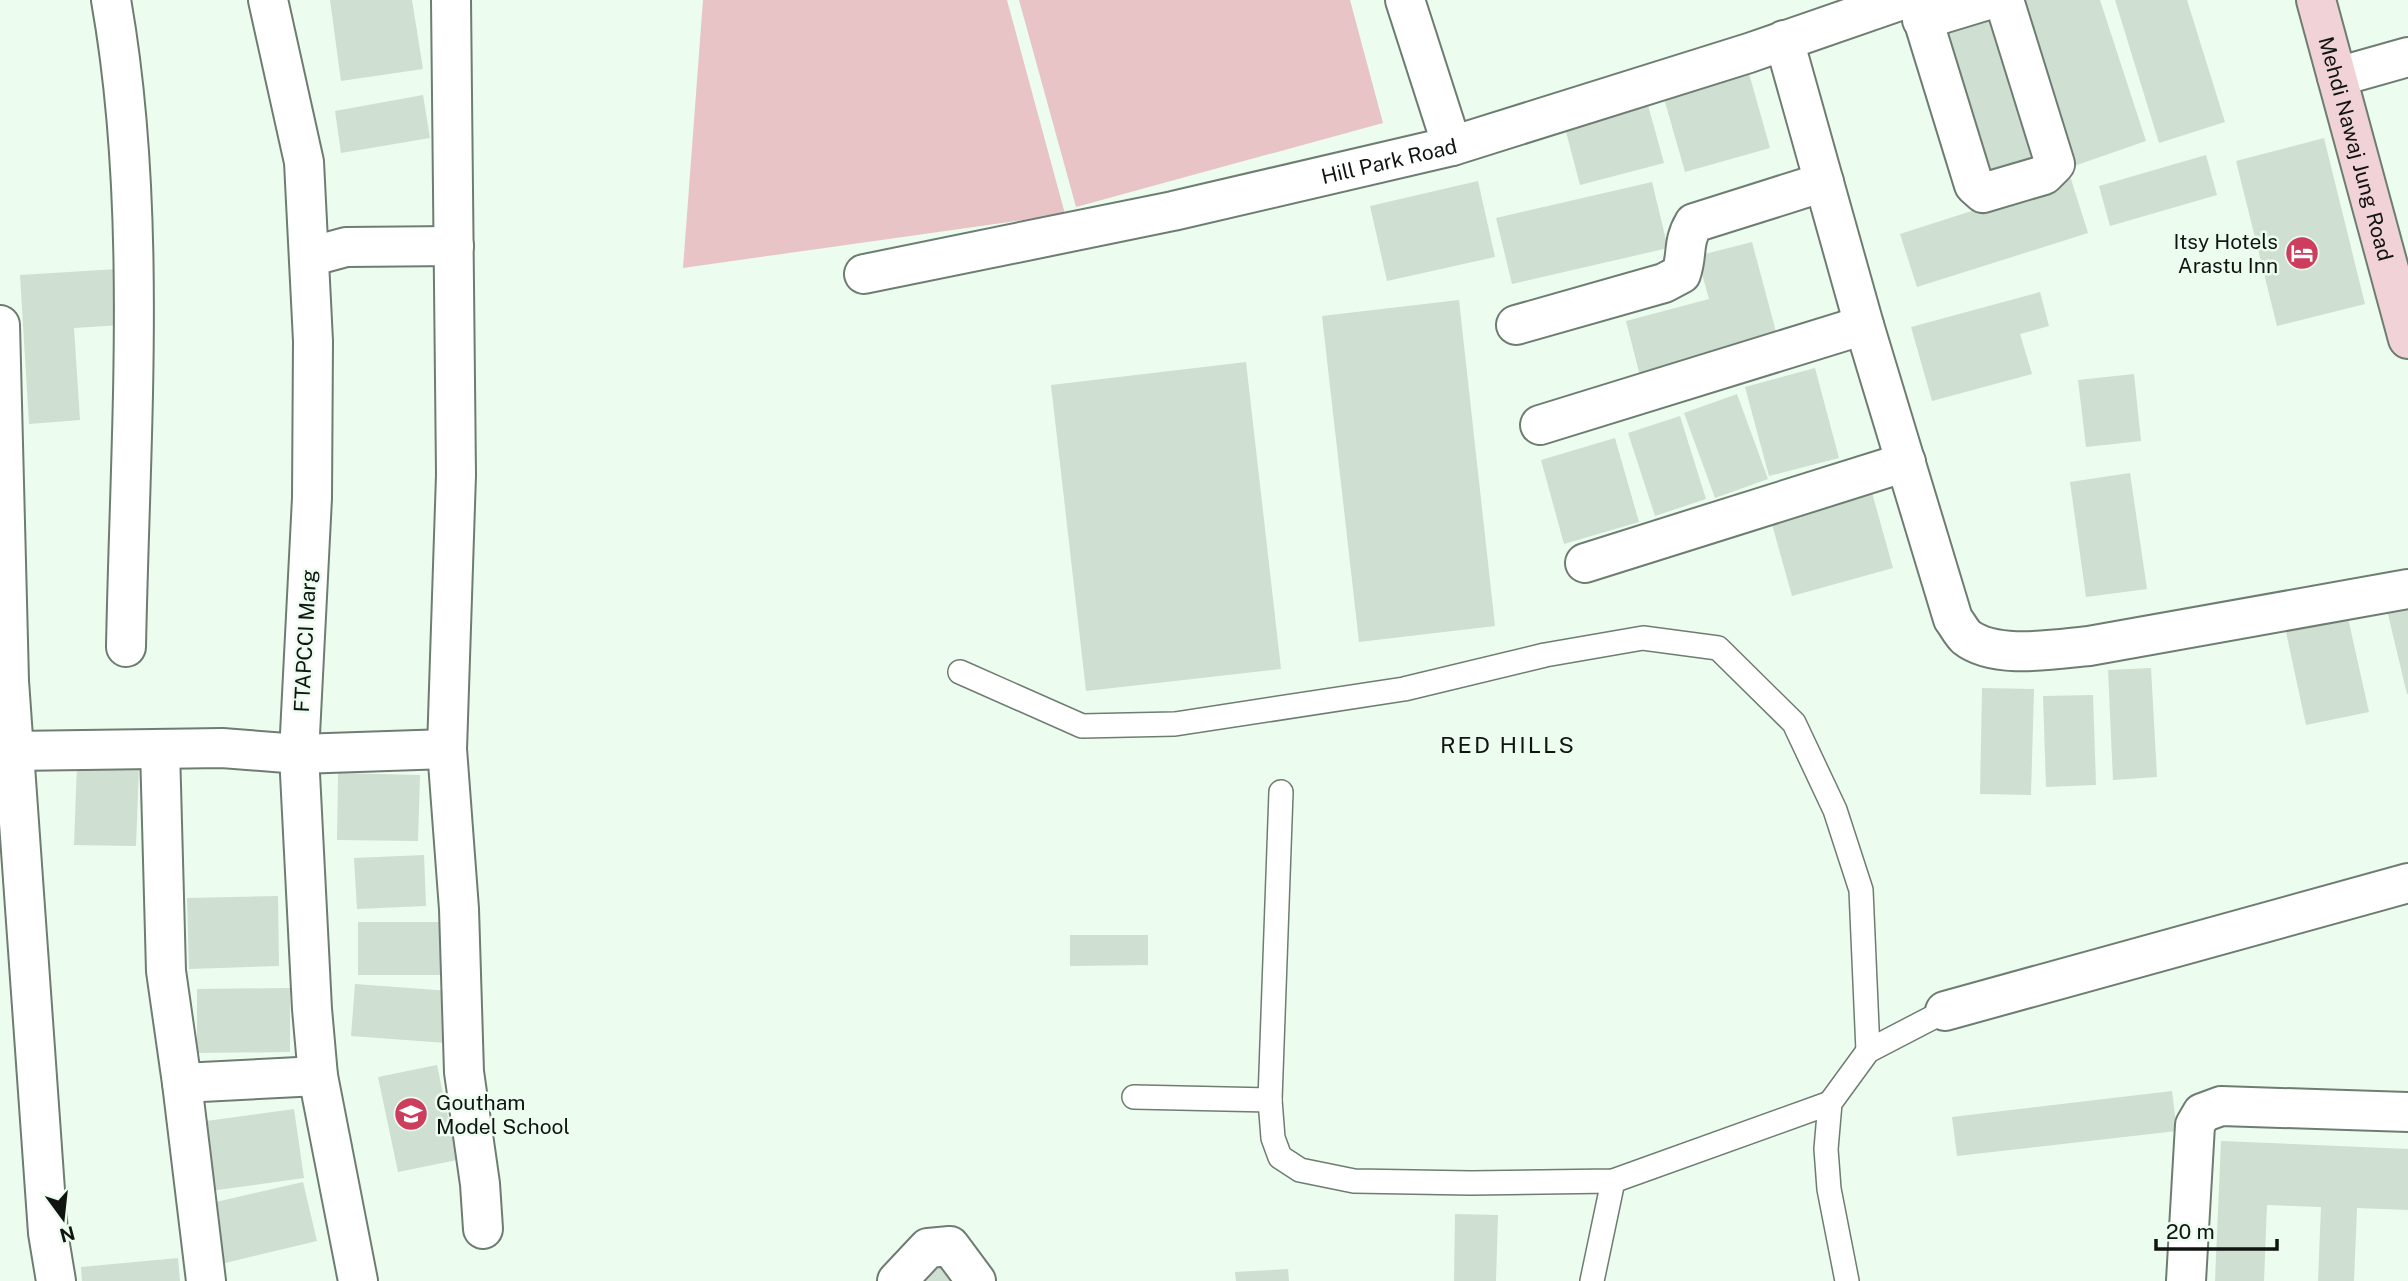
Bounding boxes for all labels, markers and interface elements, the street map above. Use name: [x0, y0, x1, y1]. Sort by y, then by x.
street label: Mehdi Nawaj Jung Road: [2314, 34, 2399, 264]
street label: Hill Park Road: [1318, 133, 1459, 189]
place label: Itsy Hotels Arastu Inn: [2173, 229, 2278, 278]
hotel icon: Itsy Hotels Arastu Inn: [2283, 234, 2321, 272]
street label: FTAPCCI Marg: [289, 569, 321, 713]
district label: RED HILLS: [1440, 731, 1576, 758]
place label: Goutham Model School: [436, 1090, 570, 1139]
school or university icon: Goutham Model School: [392, 1095, 430, 1133]
north arrow: [28, 1183, 98, 1253]
scale bar: [2156, 1208, 2277, 1252]
text: 20 m: [2166, 1219, 2215, 1244]
text: N: [57, 1222, 77, 1247]

